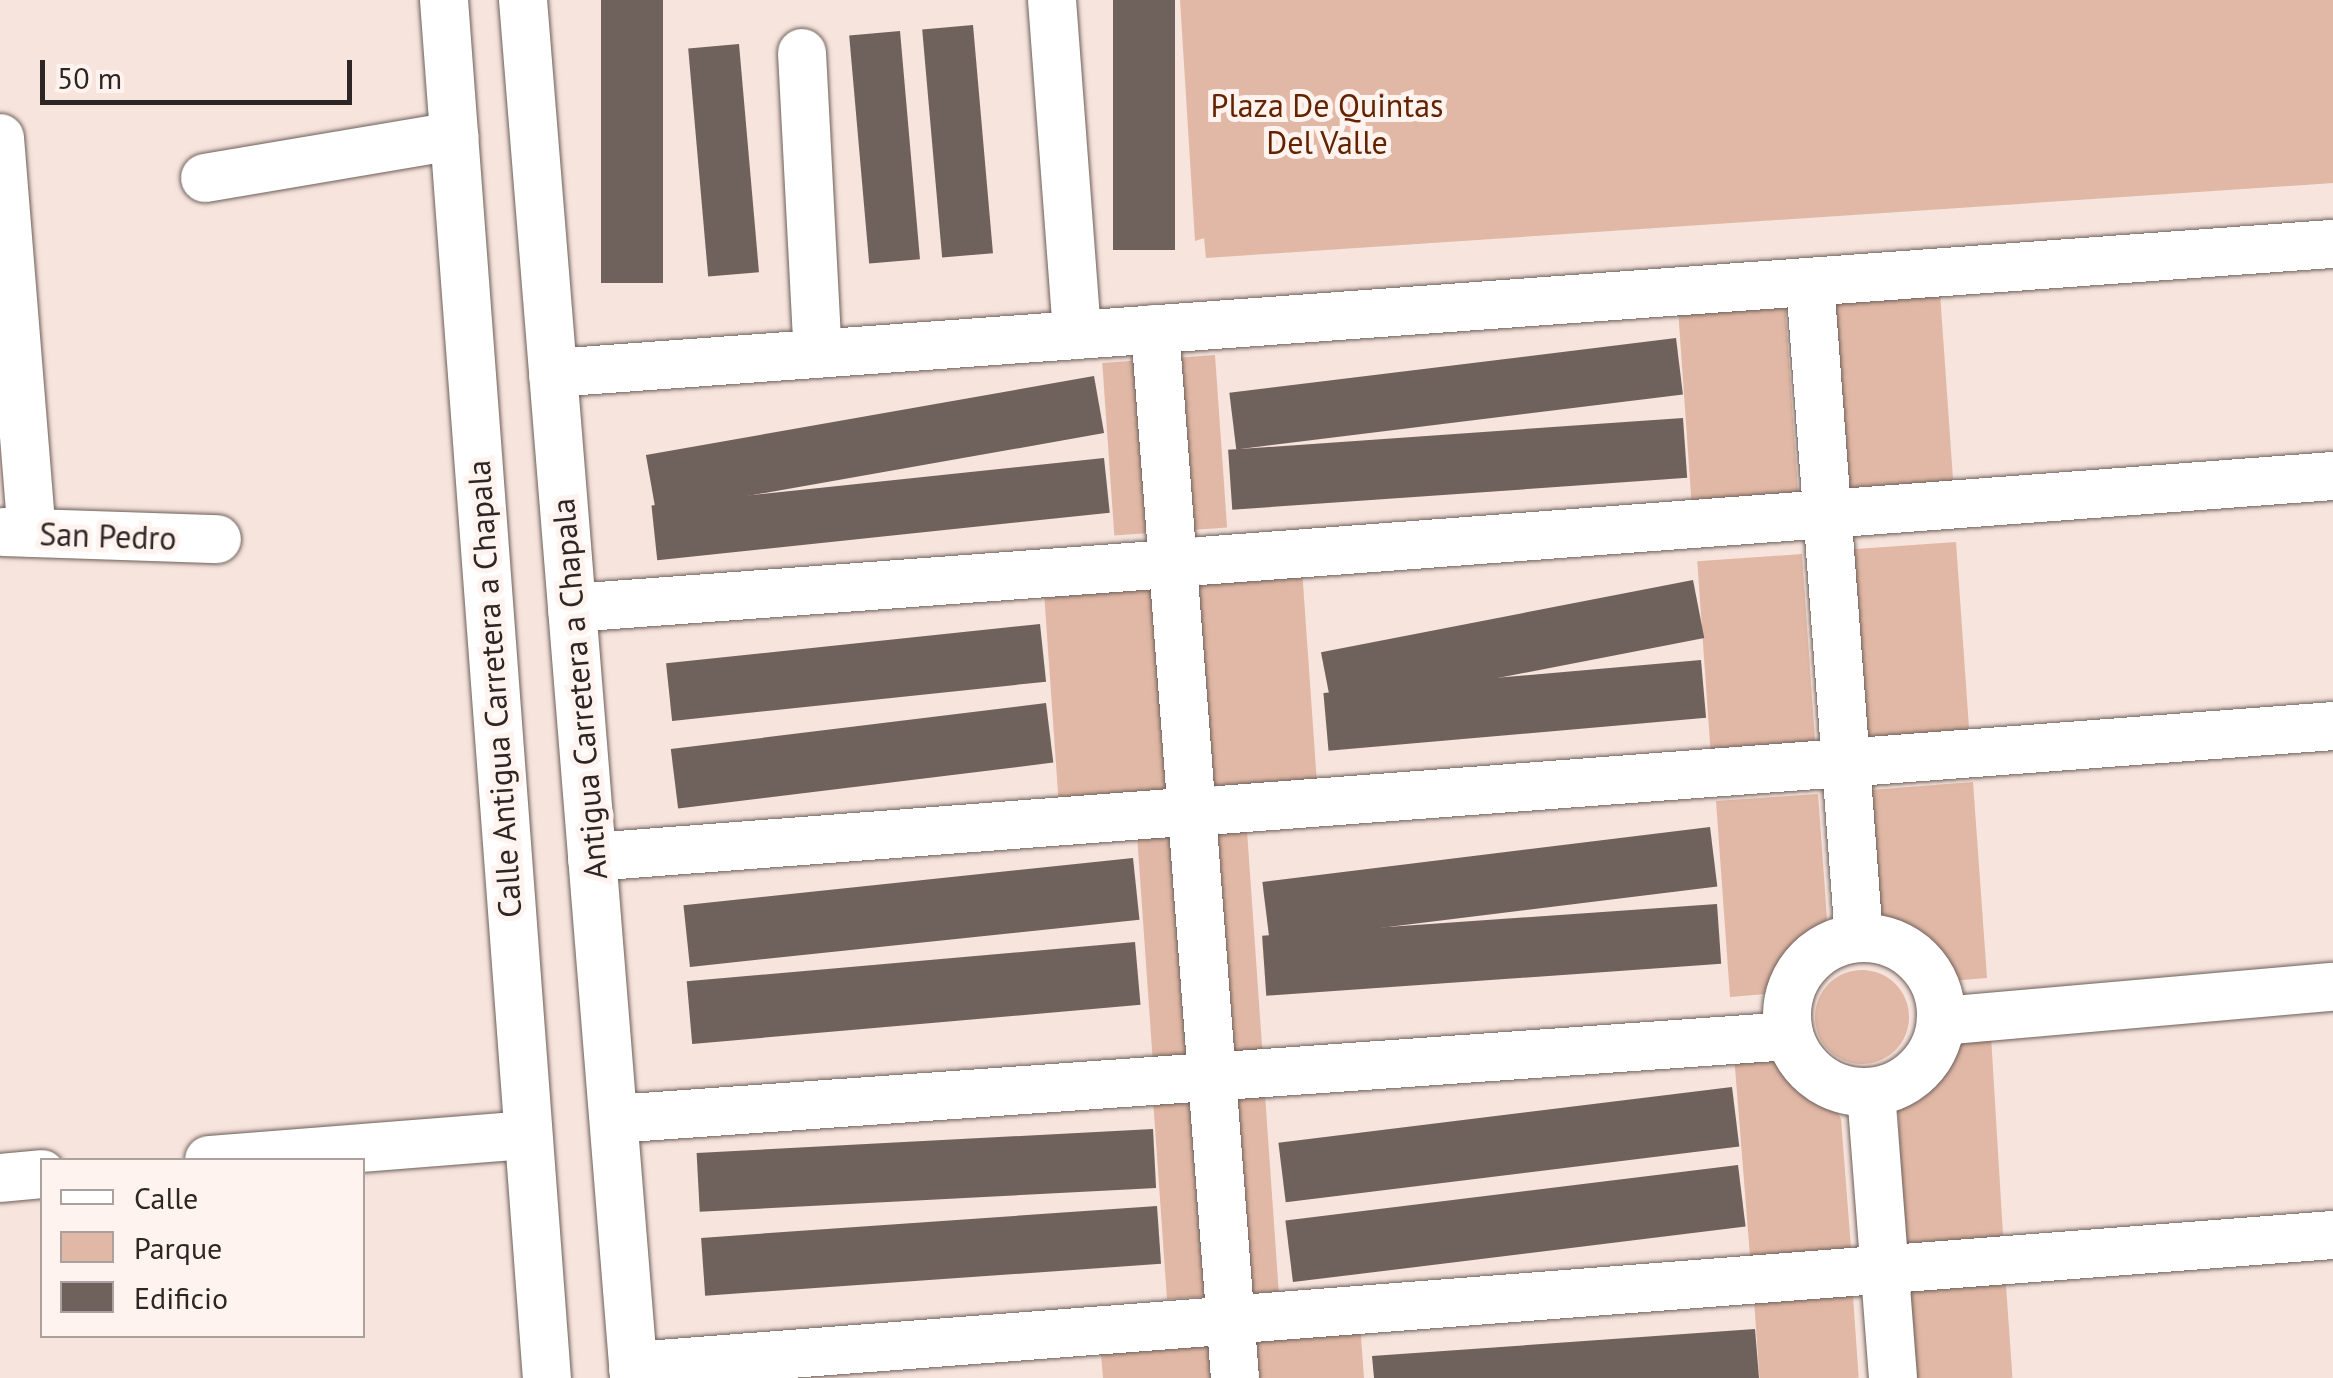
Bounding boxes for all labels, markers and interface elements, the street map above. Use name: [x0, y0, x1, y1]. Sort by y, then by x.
scale bar: [45, 40, 358, 102]
text: 50 m: [57, 58, 122, 97]
park label: Plaza De Quintas Del Valle: [1211, 87, 1443, 162]
street label: Calle Antigua Carretera a Chapala: [459, 458, 529, 920]
street label: Antigua Carretera a Chapala: [543, 497, 615, 881]
street label: San Pedro: [39, 514, 177, 558]
legend: [40, 1158, 365, 1338]
text: Calle: [134, 1178, 198, 1217]
text: Parque: [134, 1228, 222, 1267]
text: Edificio: [134, 1278, 228, 1317]

